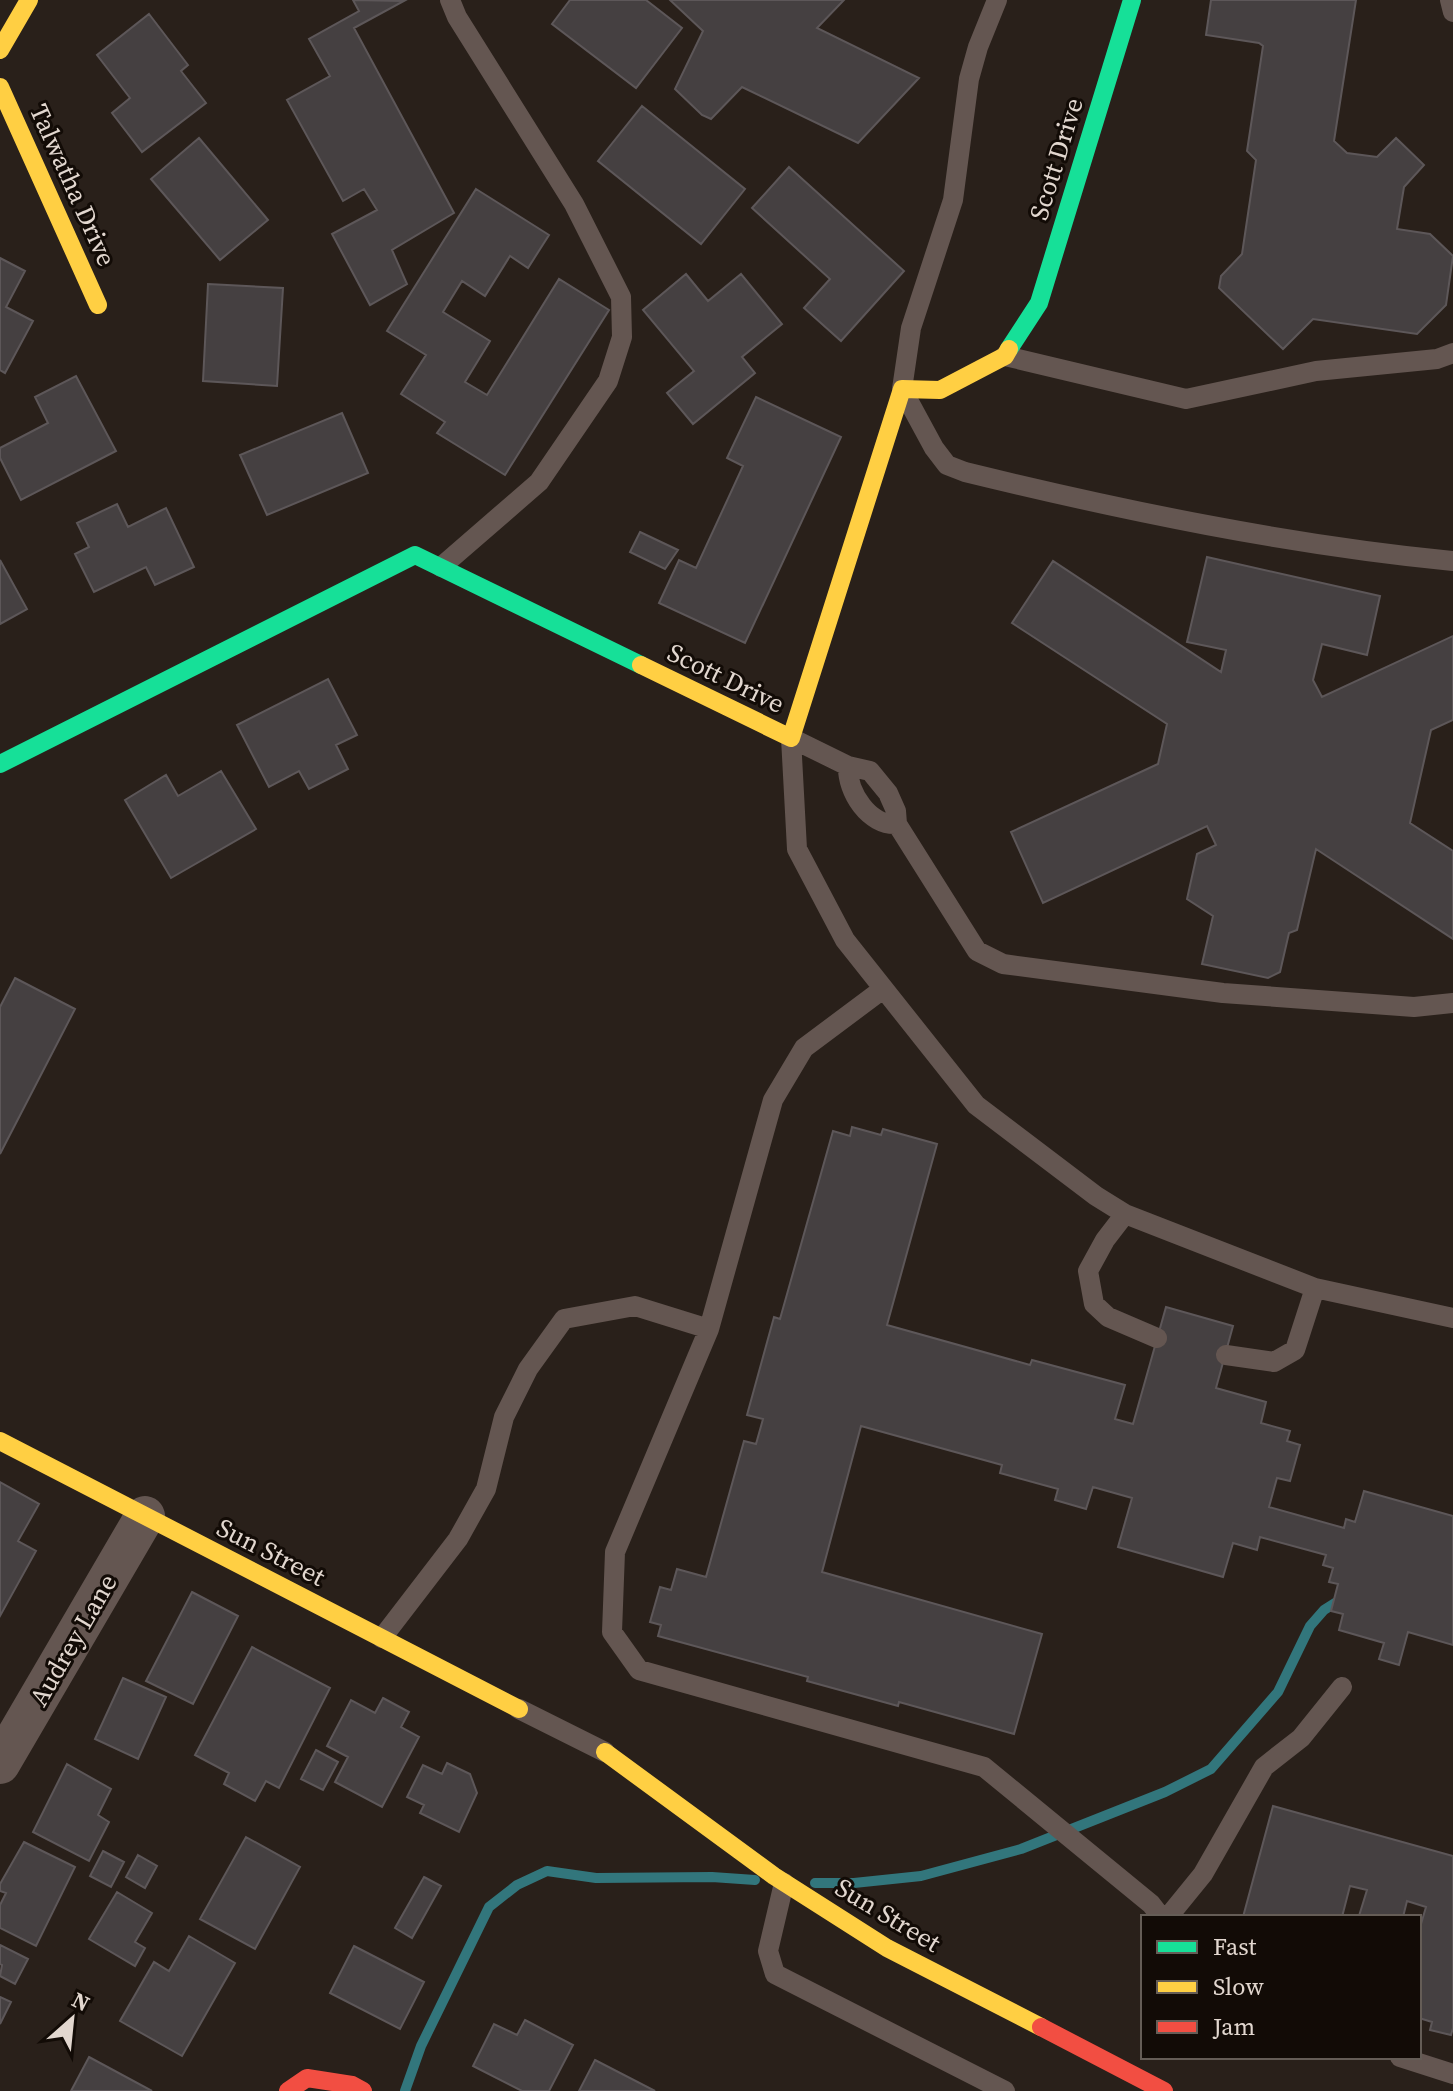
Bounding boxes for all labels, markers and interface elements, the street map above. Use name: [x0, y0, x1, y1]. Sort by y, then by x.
street label: Scott Drive: [1020, 94, 1092, 224]
street label: Talwatha Drive: [21, 98, 125, 272]
street label: Scott Drive: [662, 634, 790, 722]
street label: Sun Street: [211, 1509, 332, 1595]
street label: Audrey Lane: [21, 1567, 125, 1713]
street label: Sun Street: [828, 1869, 948, 1961]
legend: [1141, 1915, 1421, 2059]
text: Fast: [1213, 1930, 1257, 1963]
text: Slow: [1213, 1970, 1264, 2003]
north arrow: [32, 1979, 112, 2059]
text: N: [67, 1984, 95, 2018]
text: Jam: [1212, 2010, 1255, 2043]

